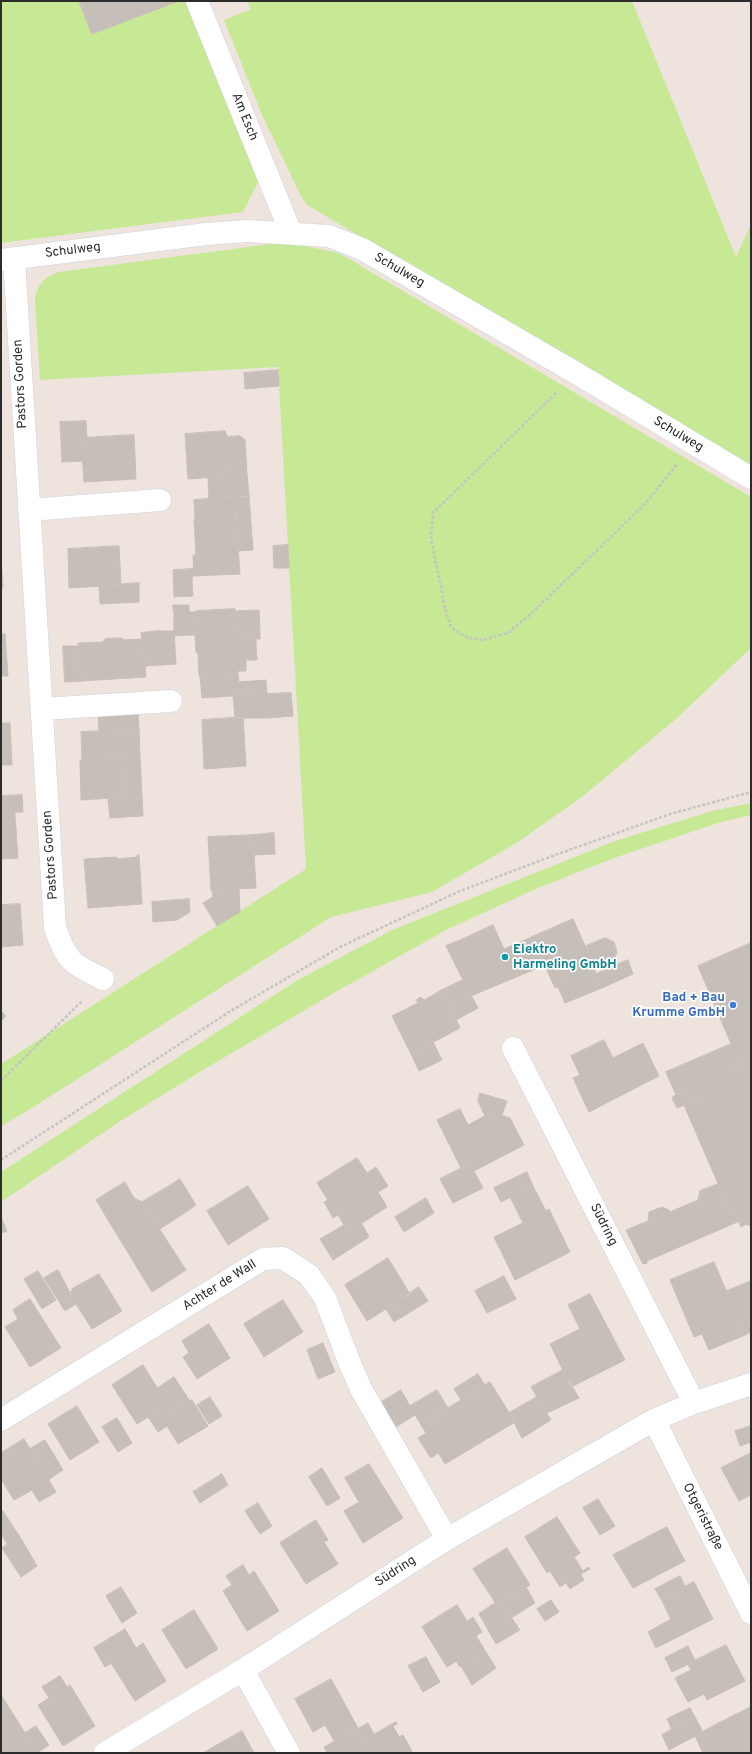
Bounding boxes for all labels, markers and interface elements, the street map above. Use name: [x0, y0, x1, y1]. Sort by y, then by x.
street label: Am Esch: [227, 91, 261, 143]
street label: Schulweg: [44, 240, 102, 262]
street label: Schulweg: [371, 250, 427, 292]
street label: Pastors Gorden: [11, 339, 31, 429]
street label: Schulweg: [650, 414, 706, 456]
street label: Pastors Gorden: [40, 810, 62, 900]
place label: Elektro Harmeling GmbH: [513, 942, 617, 973]
marker: Elektro Harmeling GmbH: [500, 952, 510, 962]
place label: Bad + Bau Krumme GmbH: [632, 990, 725, 1021]
marker: Bad + Bau Krumme GmbH: [728, 1000, 738, 1010]
street label: Südring: [586, 1201, 620, 1249]
street label: Achter de Wall: [180, 1257, 260, 1315]
street label: Otgeristraße: [678, 1481, 726, 1553]
street label: Südring: [373, 1553, 419, 1591]

